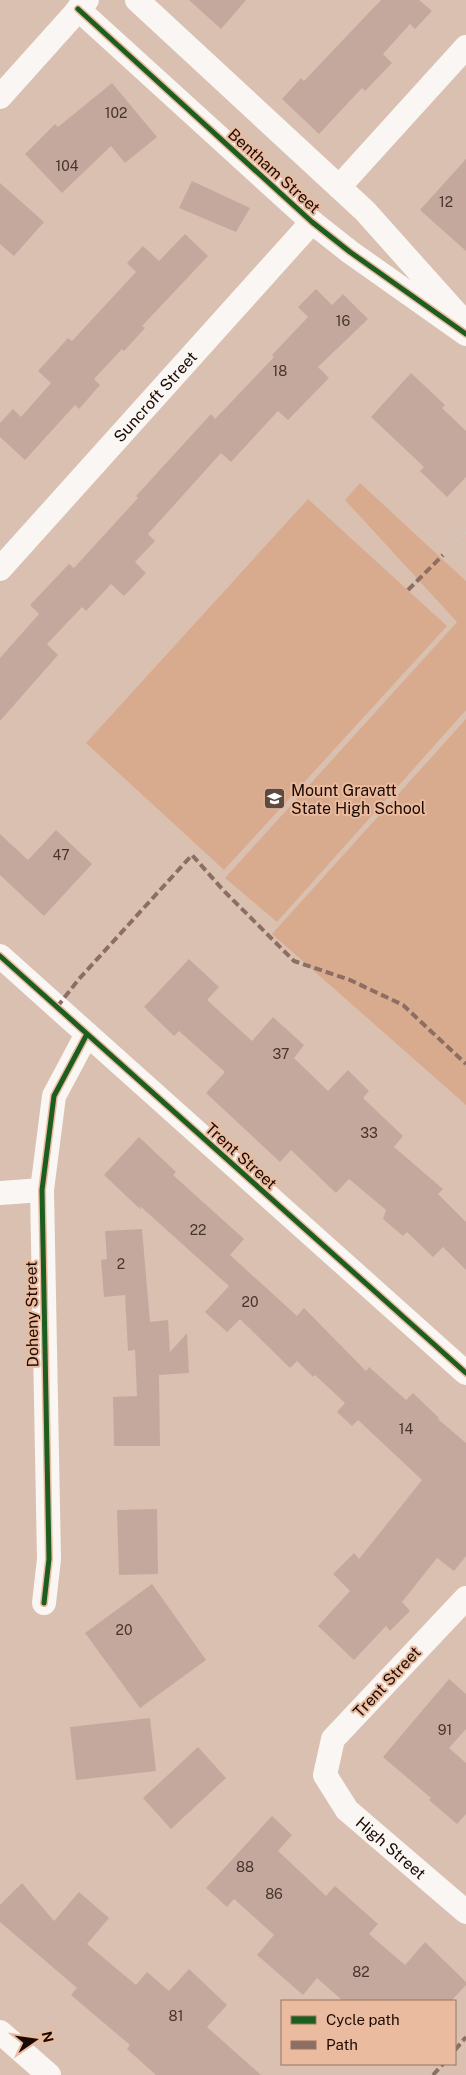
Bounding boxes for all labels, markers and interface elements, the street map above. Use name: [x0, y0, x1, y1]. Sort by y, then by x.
house number: 102: [105, 105, 127, 121]
street label: Bentham Street: [224, 125, 324, 217]
house number: 104: [55, 158, 79, 174]
house number: 12: [439, 194, 453, 210]
house number: 16: [336, 313, 350, 329]
street label: Suncroft Street: [109, 347, 201, 446]
house number: 18: [273, 363, 287, 379]
place label: Mount Gravatt State High School: [291, 781, 426, 818]
school or university icon: Mount Gravatt State High School: [263, 787, 287, 811]
house number: 47: [52, 847, 70, 863]
house number: 37: [273, 1046, 289, 1062]
street label: Trent Street: [201, 1119, 281, 1193]
house number: 33: [360, 1125, 378, 1141]
house number: 22: [190, 1222, 206, 1238]
house number: 2: [117, 1256, 125, 1272]
street label: Doheny Street: [22, 1261, 42, 1367]
house number: 20: [242, 1294, 258, 1310]
house number: 14: [399, 1421, 413, 1437]
house number: 20: [116, 1622, 132, 1638]
street label: Trent Street: [349, 1643, 425, 1721]
house number: 91: [438, 1722, 452, 1738]
street label: High Street: [352, 1812, 430, 1883]
house number: 88: [236, 1859, 254, 1875]
house number: 86: [265, 1886, 283, 1902]
house number: 82: [352, 1964, 370, 1980]
legend: [281, 2000, 456, 2065]
house number: 81: [169, 2008, 183, 2024]
text: Cycle path: [326, 2011, 400, 2028]
north arrow: [10, 2015, 60, 2065]
text: N: [39, 2030, 57, 2044]
text: Path: [326, 2036, 358, 2053]

